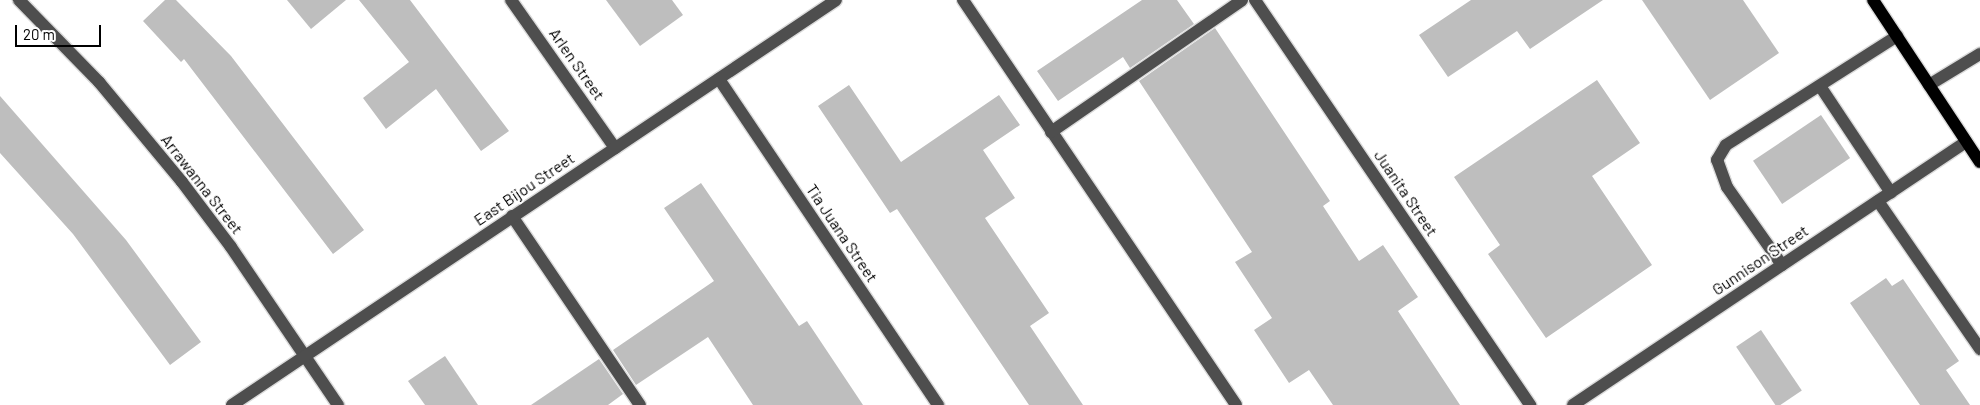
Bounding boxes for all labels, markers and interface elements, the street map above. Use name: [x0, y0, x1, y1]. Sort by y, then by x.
scale bar: [18, 15, 104, 47]
street label: Arlen Street: [545, 24, 609, 104]
text: 20 m: [23, 25, 55, 43]
street label: Arrawanna Street: [157, 130, 247, 238]
street label: Juanita Street: [1370, 146, 1442, 240]
street label: East Bijou Street: [470, 148, 578, 230]
street label: Tia Juana Street: [802, 180, 882, 286]
street label: Gunnison Street: [1708, 221, 1812, 299]

